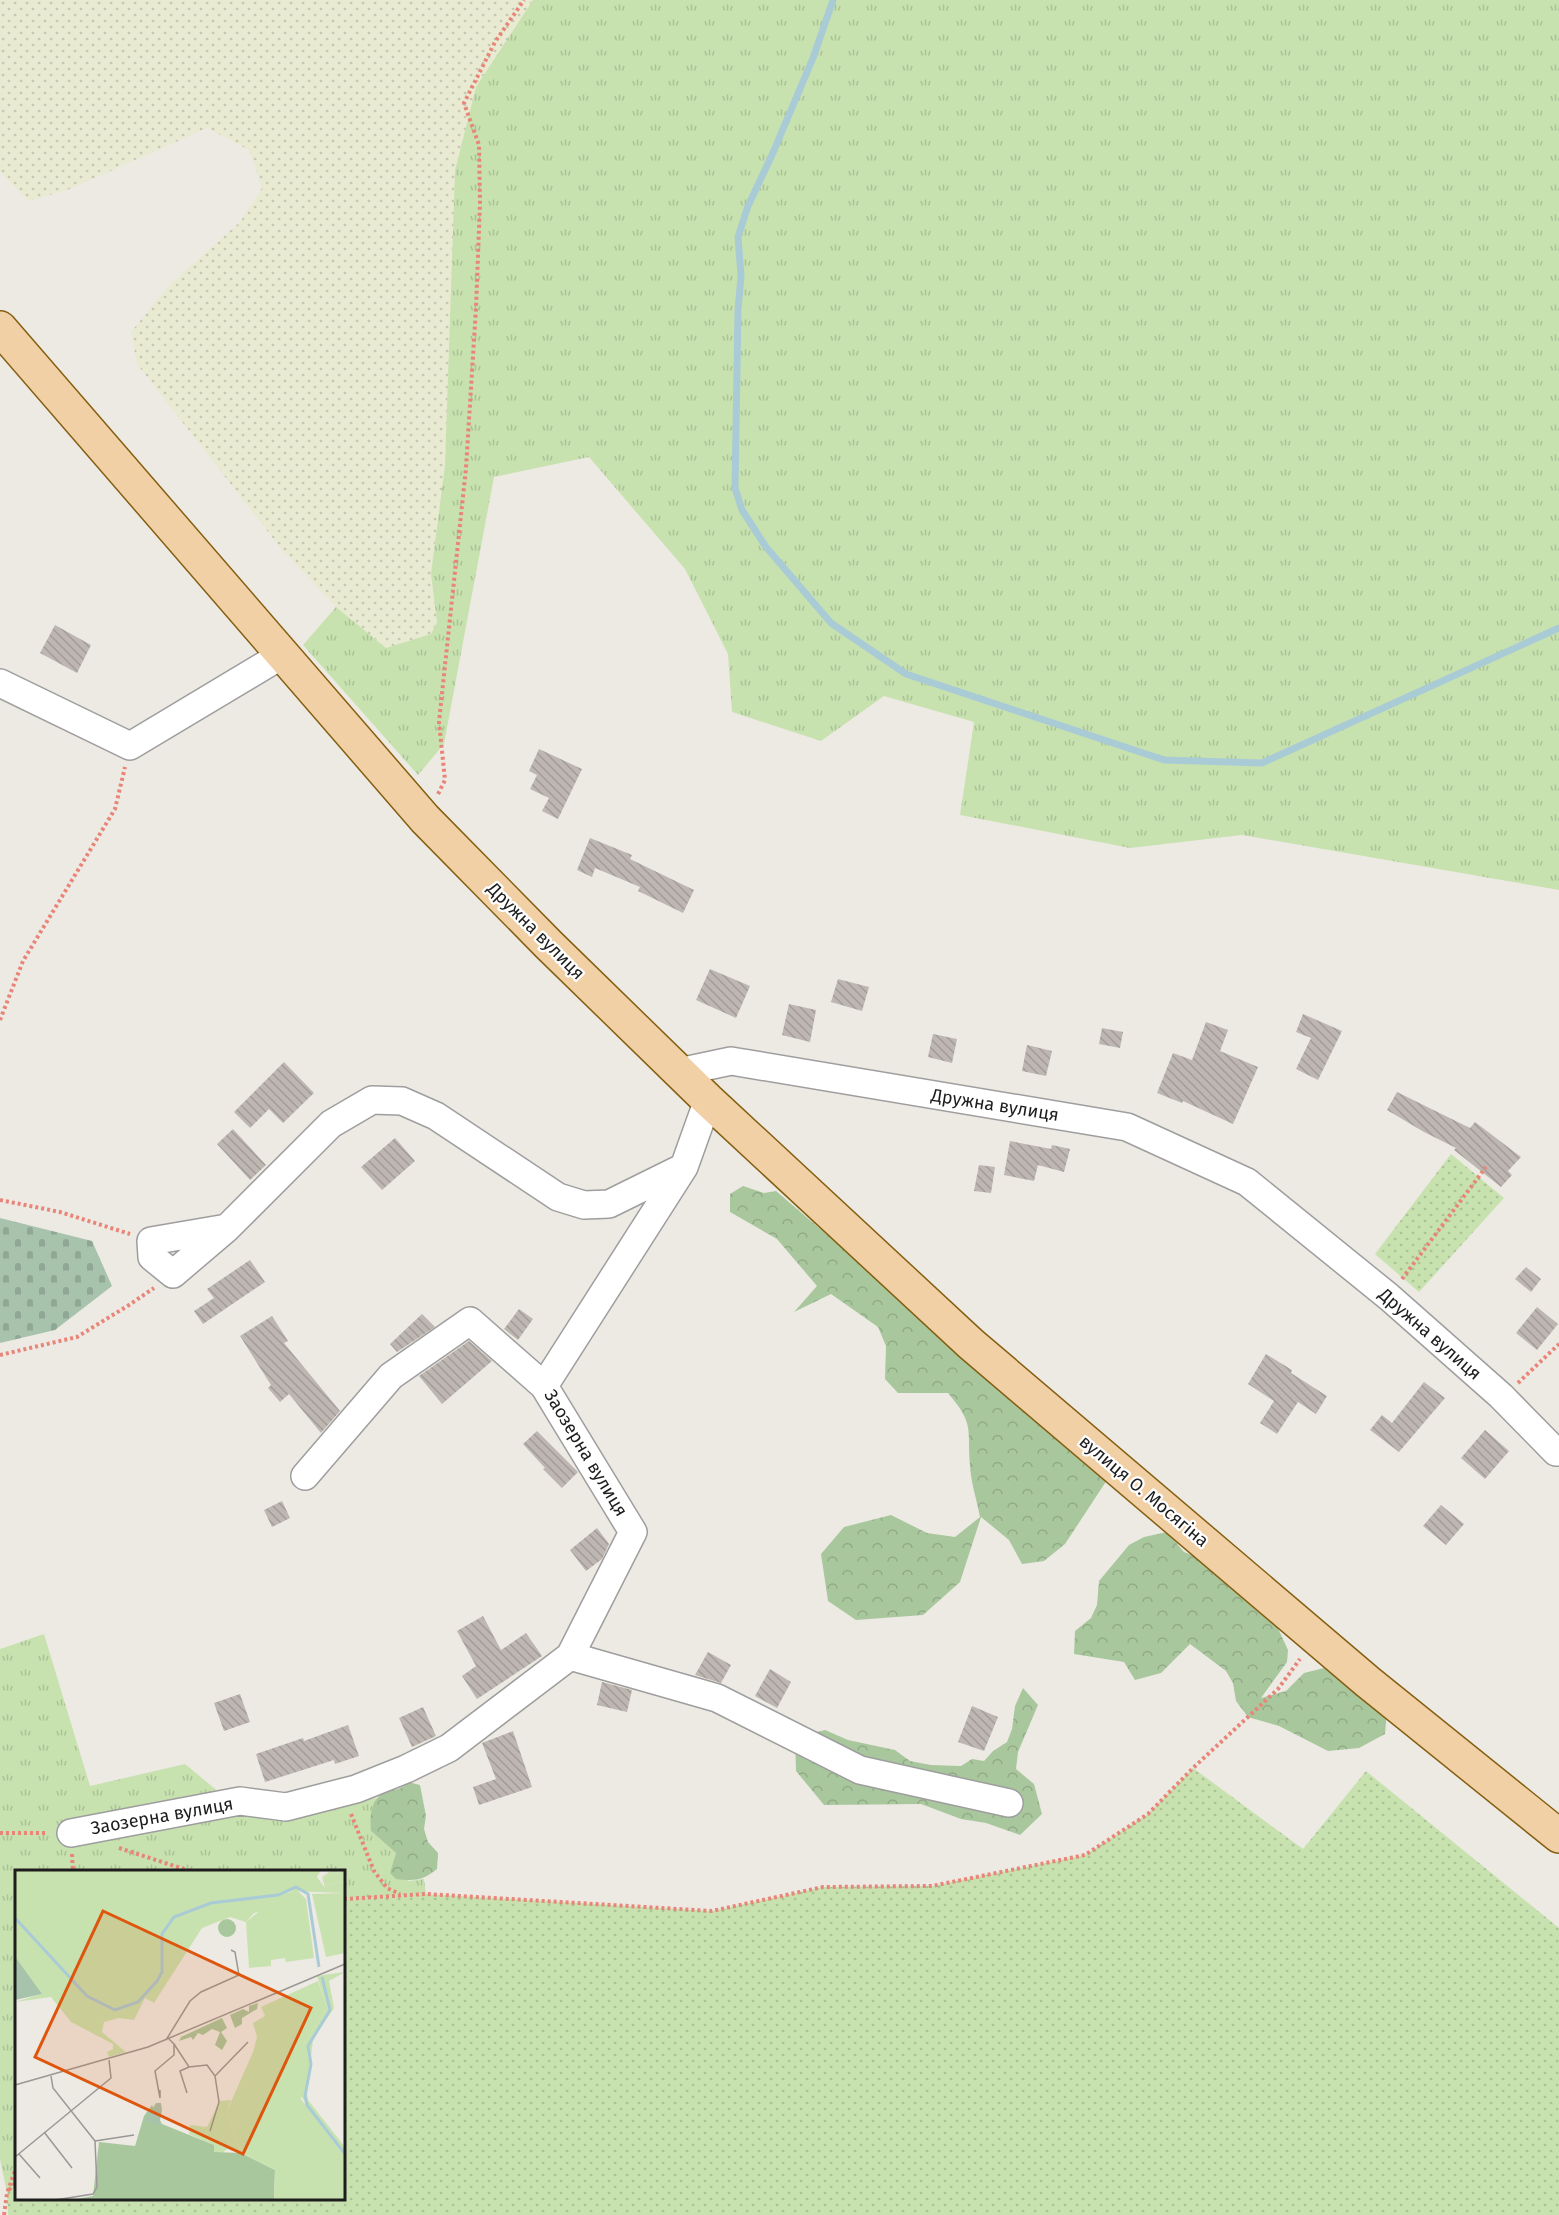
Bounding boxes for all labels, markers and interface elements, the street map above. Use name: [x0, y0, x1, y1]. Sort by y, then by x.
street label: Дружна вулиця: [482, 877, 589, 984]
street label: Дружна вулиця: [929, 1084, 1060, 1126]
street label: Дружна вулиця: [1373, 1283, 1486, 1385]
street label: Заозерна вулиця: [539, 1386, 633, 1520]
street label: вулиця О. Мосягіна: [1075, 1430, 1213, 1552]
street label: Заозерна вулиця: [89, 1793, 235, 1839]
inset map: [15, 1870, 345, 2200]

